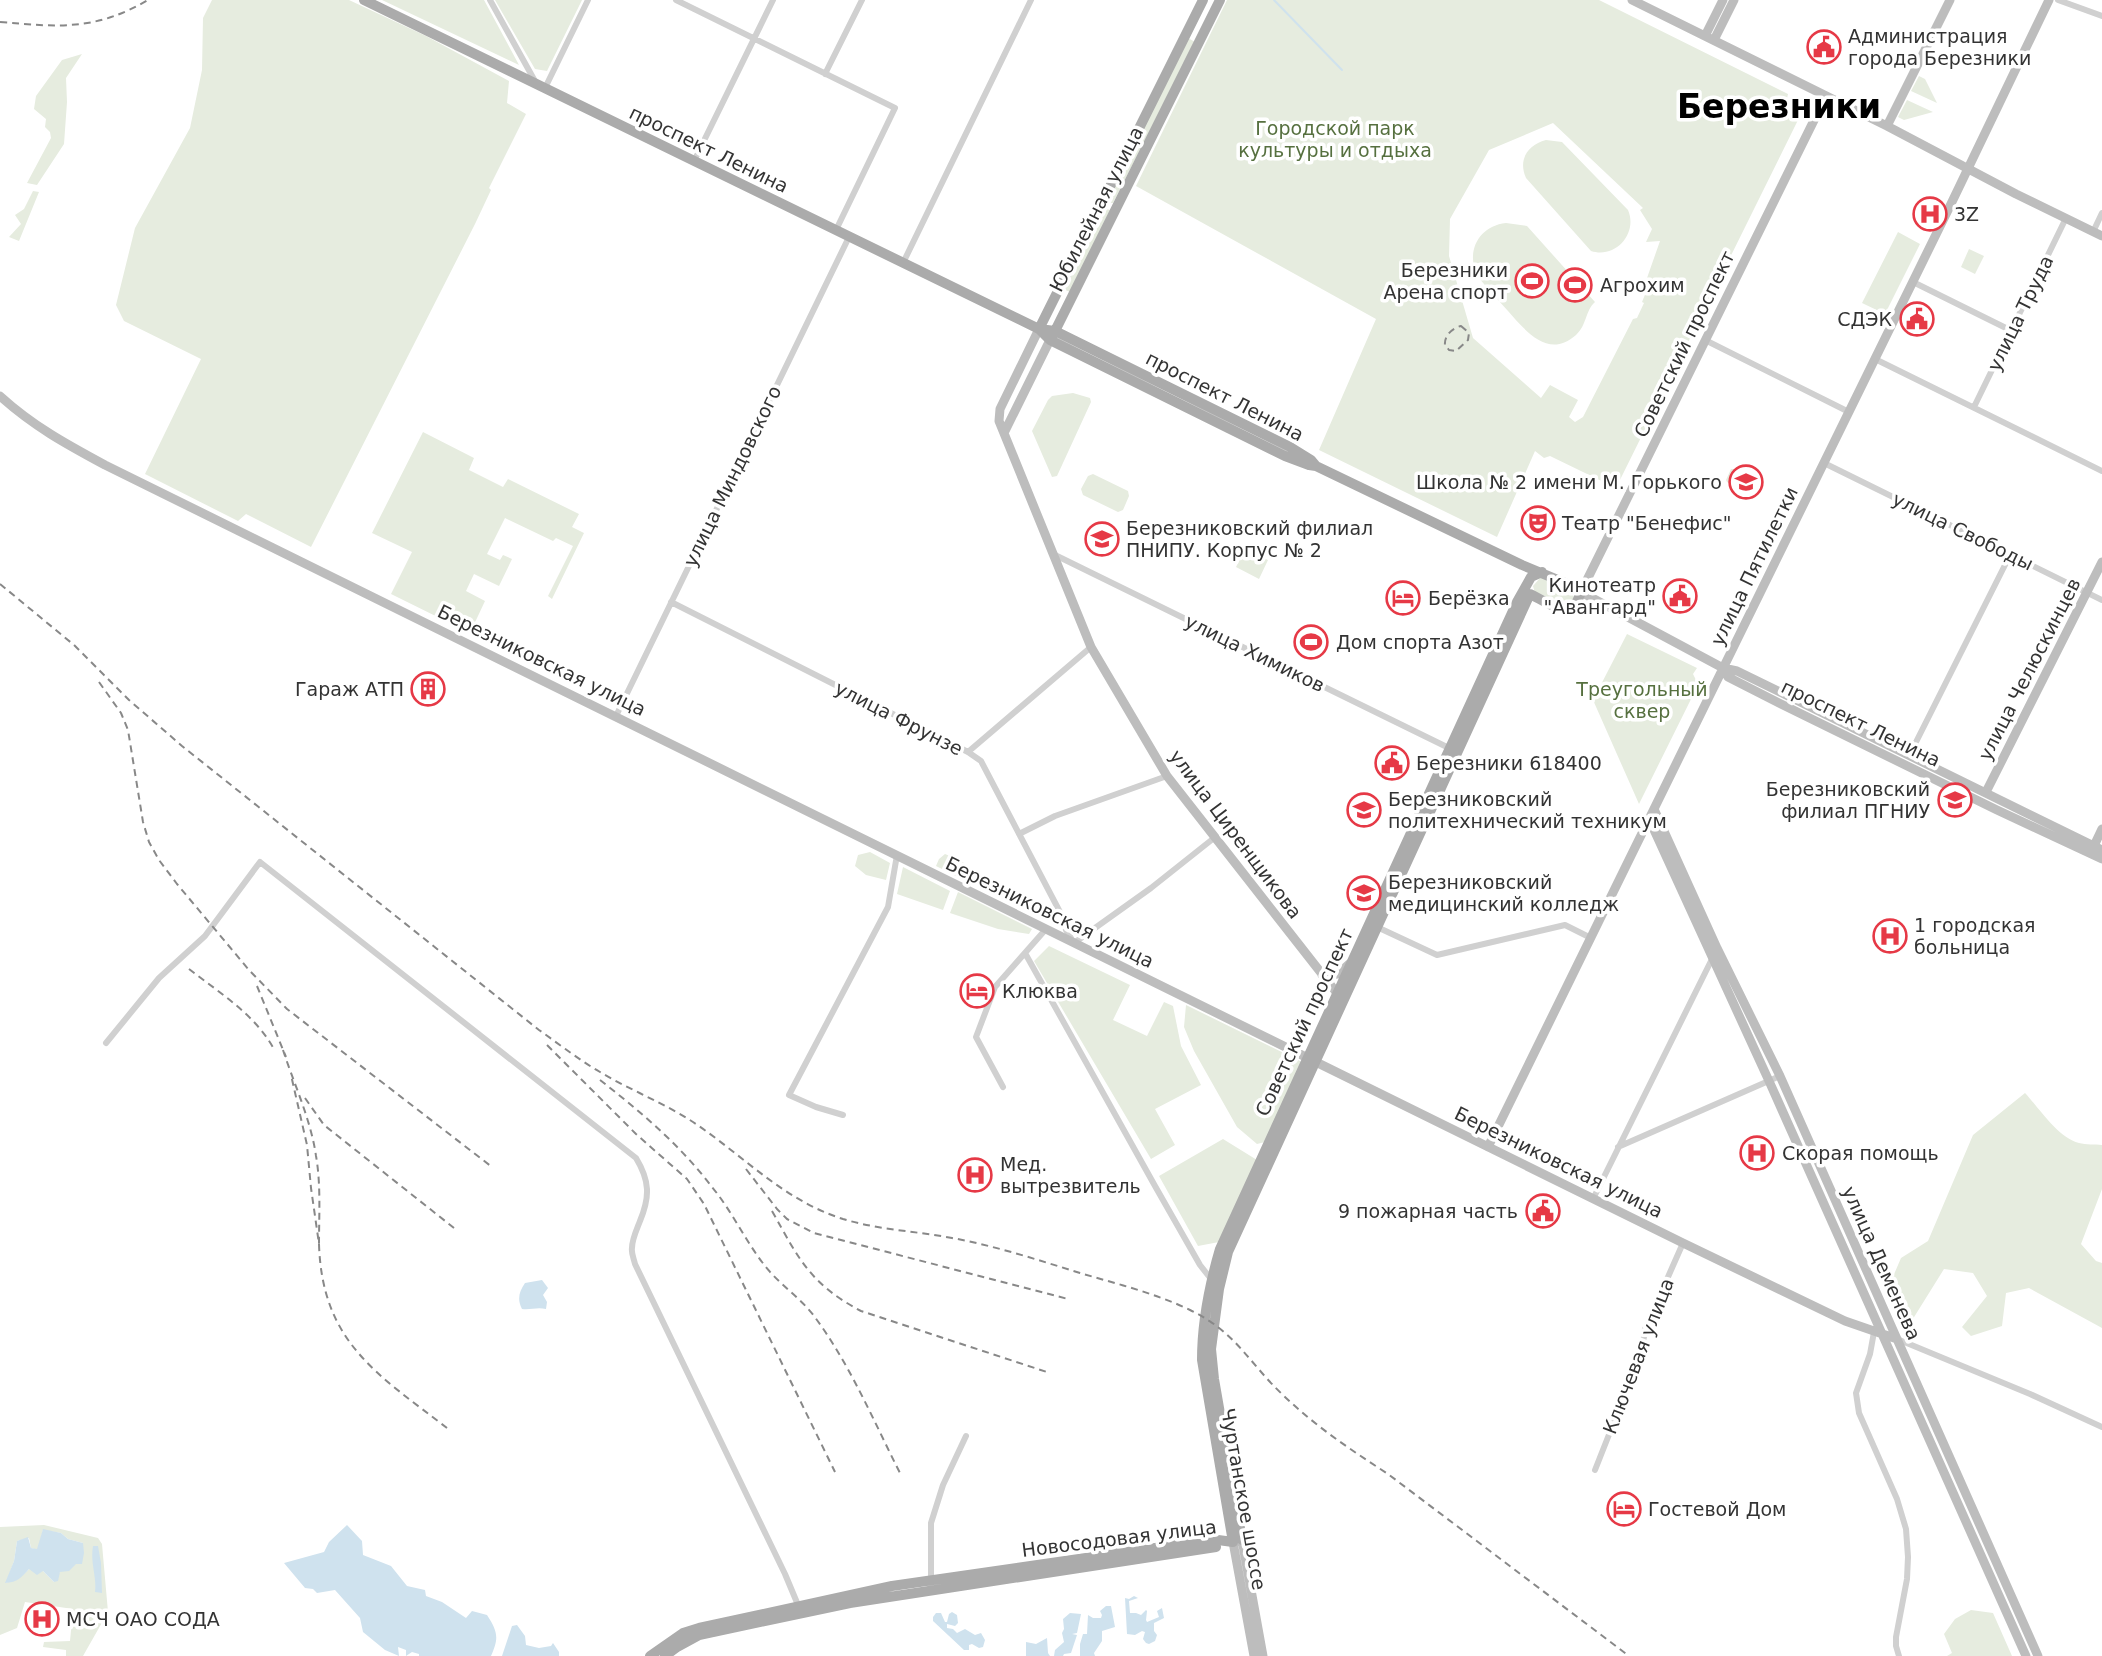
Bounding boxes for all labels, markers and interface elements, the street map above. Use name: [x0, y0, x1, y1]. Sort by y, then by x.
place label: Администрация города Березники: [1848, 25, 2031, 69]
public building icon: Администрация города Березники: [1805, 28, 1843, 66]
district label: Березники: [1677, 87, 1881, 126]
street label: проспект Ленина: [626, 101, 792, 197]
park label: Городской парк культуры и отдыха: [1238, 117, 1432, 161]
street label: Юбилейная улица: [1045, 123, 1147, 295]
hospital icon: 3Z: [1911, 195, 1949, 233]
place label: 3Z: [1954, 203, 1979, 225]
street label: Советский проспект: [1629, 247, 1739, 441]
street label: улица Труда: [1982, 252, 2058, 374]
place label: Березники Арена спорт: [1384, 259, 1508, 303]
sports icon: Березники Арена спорт: [1513, 262, 1551, 300]
sports icon: Агрохим: [1556, 266, 1594, 304]
place label: Агрохим: [1600, 274, 1685, 296]
public building icon: СДЭК: [1898, 300, 1936, 338]
place label: СДЭК: [1837, 308, 1893, 330]
street label: проспект Ленина: [1142, 347, 1308, 445]
street label: улица Миндовского: [679, 382, 785, 570]
school or university icon: Школа № 2 имени М. Горького: [1727, 463, 1765, 501]
place label: Школа № 2 имени М. Горького: [1416, 471, 1722, 493]
street label: улица Пятилетки: [1706, 483, 1802, 649]
street label: улица Свободы: [1889, 487, 2037, 575]
theatre icon: Театр "Бенефис": [1519, 504, 1557, 542]
place label: Театр "Бенефис": [1561, 512, 1731, 534]
place label: Березниковский филиал ПНИПУ. Корпус № 2: [1126, 517, 1373, 561]
school or university icon: Березниковский филиал ПНИПУ. Корпус № 2: [1083, 520, 1121, 558]
place label: Кинотеатр "Авангард": [1543, 574, 1656, 618]
street label: улица Челюскинцев: [1973, 574, 2085, 764]
public building icon: Кинотеатр "Авангард": [1661, 577, 1699, 615]
hotel icon: Берёзка: [1384, 579, 1422, 617]
place label: Берёзка: [1428, 587, 1510, 609]
street label: Березниковская улица: [434, 600, 650, 720]
street label: улица Химиков: [1182, 610, 1328, 696]
sports icon: Дом спорта Азот: [1292, 623, 1330, 661]
place label: Дом спорта Азот: [1336, 631, 1504, 653]
building icon: Гараж АТП: [409, 670, 447, 708]
street label: проспект Ленина: [1778, 675, 1944, 771]
street label: улица Фрунзе: [832, 676, 966, 760]
place label: Гараж АТП: [295, 678, 404, 700]
park label: Треугольный сквер: [1575, 678, 1708, 722]
public building icon: Березники 618400: [1373, 744, 1411, 782]
street label: улица Циренщикова: [1165, 745, 1307, 923]
place label: Березники 618400: [1416, 752, 1602, 774]
place label: Березниковский филиал ПГНИУ: [1766, 778, 1930, 822]
school or university icon: Березниковский филиал ПГНИУ: [1936, 781, 1974, 819]
place label: Березниковский политехнический техникум: [1388, 788, 1667, 832]
school or university icon: Березниковский политехнический техникум: [1345, 791, 1383, 829]
street label: Березниковская улица: [942, 852, 1158, 972]
place label: Березниковский медицинский колледж: [1388, 871, 1619, 915]
school or university icon: Березниковский медицинский колледж: [1345, 874, 1383, 912]
place label: 1 городская больница: [1914, 914, 2036, 958]
hospital icon: 1 городская больница: [1871, 917, 1909, 955]
street label: Советский проспект: [1251, 925, 1357, 1119]
hotel icon: Клюква: [958, 972, 996, 1010]
place label: Клюква: [1002, 980, 1078, 1002]
street label: Березниковская улица: [1451, 1102, 1667, 1222]
hospital icon: Скорая помощь: [1738, 1134, 1776, 1172]
place label: Скорая помощь: [1782, 1142, 1939, 1164]
place label: Мед. вытрезвитель: [1000, 1153, 1141, 1197]
hospital icon: Мед. вытрезвитель: [956, 1156, 994, 1194]
street label: улица Деменева: [1838, 1183, 1926, 1343]
public building icon: 9 пожарная часть: [1524, 1192, 1562, 1230]
place label: 9 пожарная часть: [1338, 1200, 1518, 1222]
street label: Ключевая улица: [1598, 1275, 1678, 1437]
street label: Чуртанское шоссе: [1217, 1406, 1271, 1592]
hotel icon: Гостевой Дом: [1605, 1490, 1643, 1528]
place label: Гостевой Дом: [1648, 1498, 1786, 1520]
street label: Новосодовая улица: [1020, 1515, 1218, 1561]
hospital icon: МСЧ ОАО СОДА: [23, 1600, 61, 1638]
place label: МСЧ ОАО СОДА: [66, 1608, 220, 1630]

